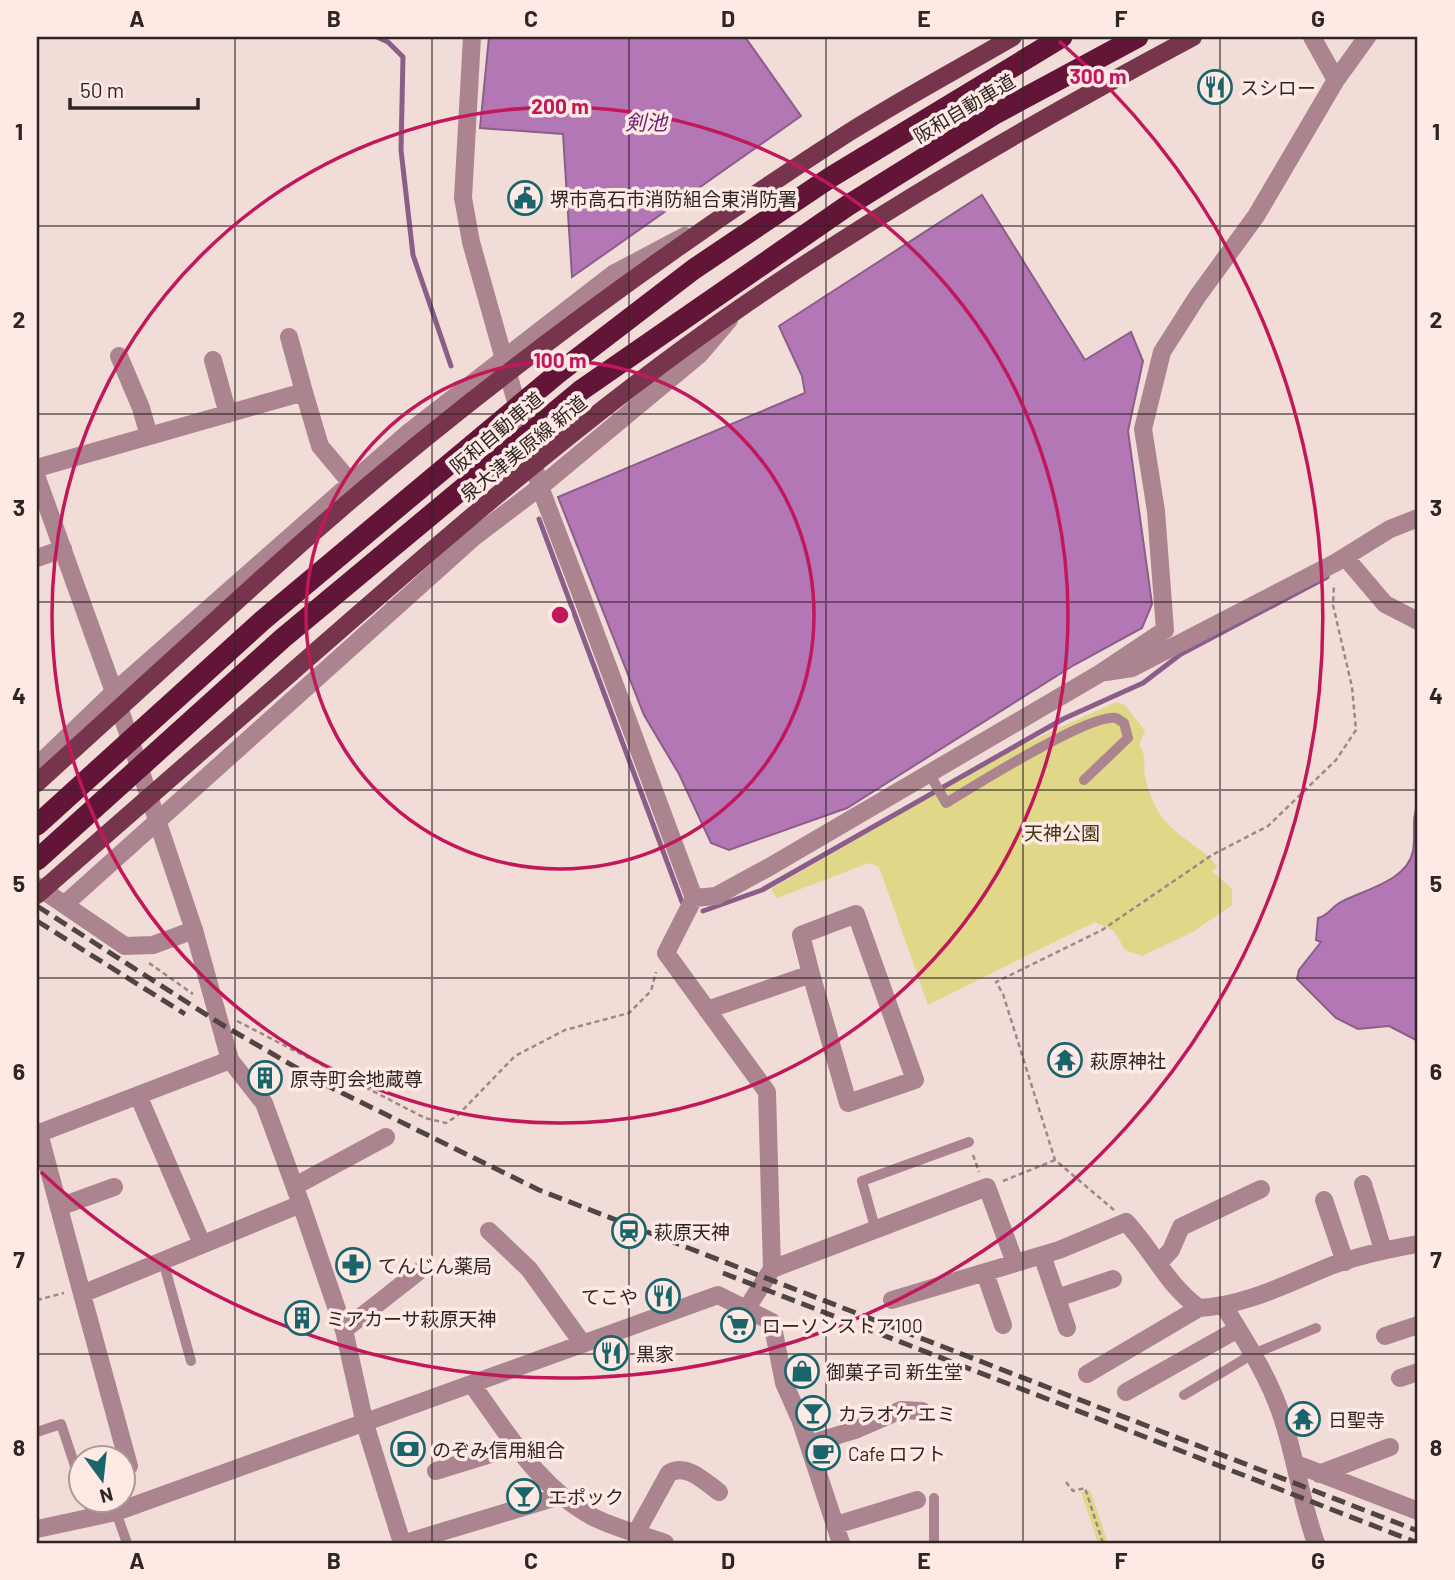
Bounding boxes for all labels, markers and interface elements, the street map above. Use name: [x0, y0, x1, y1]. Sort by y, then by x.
text: A: [129, 4, 145, 32]
text: B: [327, 4, 341, 32]
text: C: [524, 4, 538, 32]
text: D: [721, 4, 735, 32]
text: E: [917, 4, 931, 32]
text: F: [1115, 4, 1128, 32]
text: G: [1311, 4, 1325, 32]
text: 300 m: [1069, 63, 1127, 88]
scale bar: [70, 66, 198, 110]
restaurant icon: スシロー: [1196, 68, 1234, 106]
street label: 阪和自動車道: [909, 69, 1019, 147]
place label: スシロー: [1240, 76, 1316, 99]
text: 50 m: [80, 77, 124, 102]
text: 200 m: [531, 93, 589, 118]
water label: 剣池: [625, 109, 669, 134]
text: 1: [15, 117, 23, 145]
text: 1: [1432, 117, 1440, 145]
public building icon: 堺市高石市消防組合東消防署: [506, 179, 544, 217]
place label: 堺市高石市消防組合東消防署: [550, 187, 797, 210]
text: 2: [13, 305, 25, 333]
text: 2: [1430, 305, 1442, 333]
text: 100 m: [533, 347, 587, 372]
street label: 阪和自動車道: [445, 387, 547, 477]
street label: 泉大津美原線 新道: [455, 390, 591, 506]
text: 3: [13, 493, 25, 521]
text: 3: [1430, 493, 1442, 521]
centre of rings: [548, 603, 572, 627]
text: 4: [12, 681, 26, 709]
text: 4: [1429, 681, 1443, 709]
park label: 天神公園: [1024, 821, 1100, 844]
text: 5: [13, 869, 25, 897]
text: 5: [1430, 869, 1442, 897]
temple icon: 萩原神社: [1046, 1041, 1084, 1079]
place label: 萩原神社: [1090, 1049, 1166, 1072]
text: 6: [13, 1057, 25, 1085]
text: 6: [1430, 1057, 1442, 1085]
building icon: 原寺町会地蔵尊: [246, 1059, 284, 1097]
place label: 原寺町会地蔵尊: [290, 1067, 423, 1090]
station icon: 萩原天神: [610, 1212, 648, 1250]
place label: 萩原天神: [654, 1220, 730, 1243]
text: 7: [13, 1245, 25, 1273]
text: 7: [1430, 1245, 1442, 1273]
pharmacy icon: てんじん薬局: [334, 1246, 372, 1284]
place label: てんじん薬局: [378, 1254, 492, 1277]
restaurant icon: てこや: [644, 1277, 682, 1315]
place label: てこや: [581, 1285, 638, 1308]
building icon: ミアカーサ萩原天神: [283, 1299, 321, 1337]
supermarket icon: ローソンストア100: [719, 1306, 757, 1344]
place label: ミアカーサ萩原天神: [326, 1307, 497, 1330]
place label: ローソンストア100: [762, 1314, 923, 1337]
restaurant icon: 黒家: [592, 1334, 630, 1372]
place label: 黒家: [636, 1342, 674, 1365]
shop icon: 御菓子司 新生堂: [783, 1352, 821, 1390]
place label: 御菓子司 新生堂: [826, 1360, 963, 1383]
bar icon: カラオケ エミ: [794, 1394, 832, 1432]
temple icon: 日聖寺: [1284, 1400, 1322, 1438]
place label: カラオケ エミ: [838, 1402, 956, 1425]
place label: 日聖寺: [1328, 1408, 1385, 1431]
bank icon: のぞみ信用組合: [389, 1430, 427, 1468]
text: 8: [13, 1433, 25, 1461]
text: 8: [1430, 1433, 1442, 1461]
cafe icon: Cafe ロフト: [804, 1434, 842, 1472]
place label: のぞみ信用組合: [432, 1438, 565, 1461]
place label: Cafe ロフト: [848, 1442, 946, 1465]
north arrow: [66, 1444, 136, 1514]
bar icon: エポック: [505, 1477, 543, 1515]
text: N: [97, 1483, 116, 1509]
place label: エポック: [548, 1485, 624, 1508]
text: A: [129, 1546, 145, 1574]
text: B: [327, 1546, 341, 1574]
text: C: [524, 1546, 538, 1574]
text: D: [721, 1546, 735, 1574]
text: E: [917, 1546, 931, 1574]
text: F: [1115, 1546, 1128, 1574]
text: G: [1311, 1546, 1325, 1574]

